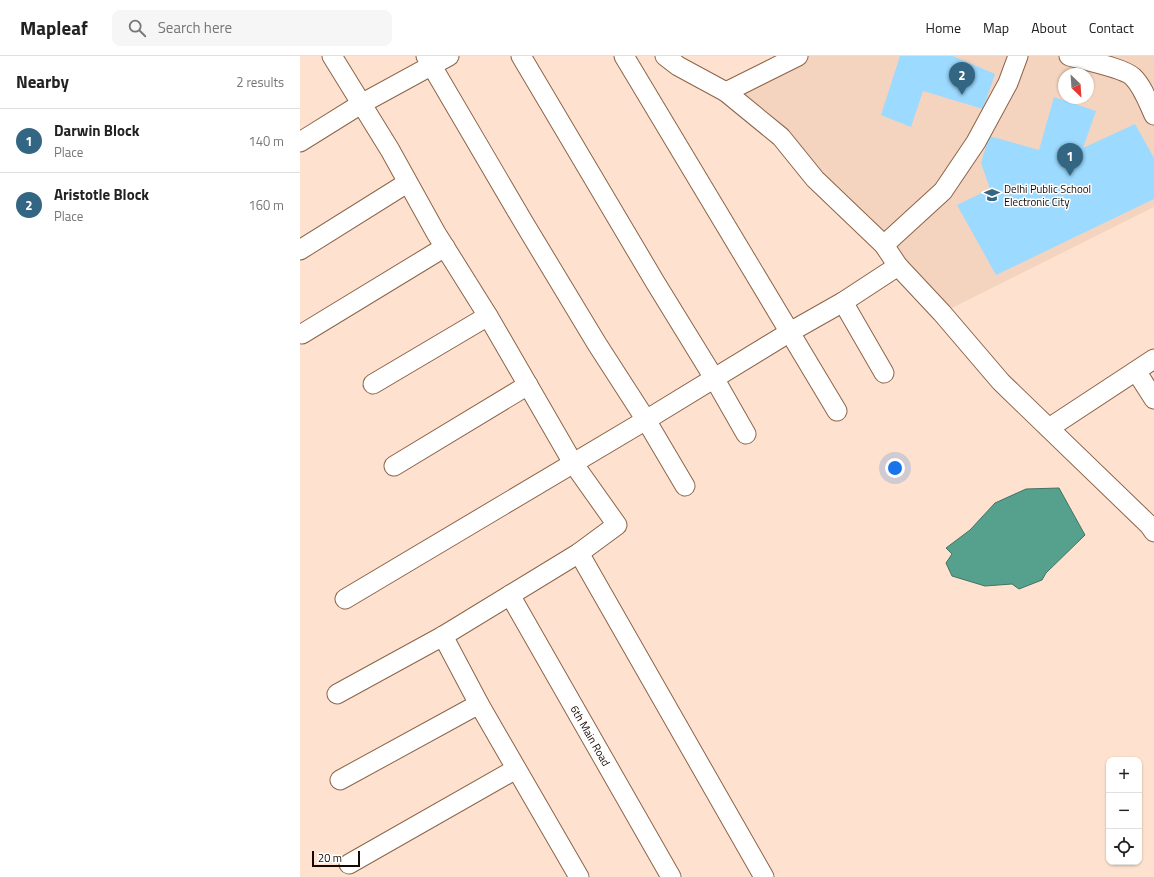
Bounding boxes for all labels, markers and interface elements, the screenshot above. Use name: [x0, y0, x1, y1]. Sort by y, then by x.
search box: [112, 10, 392, 46]
text: Mapleaf: [20, 13, 88, 42]
text: Search here: [158, 16, 232, 39]
icon: search: [126, 17, 148, 39]
text: Home: [926, 17, 961, 38]
text: Map: [983, 17, 1009, 38]
text: About: [1031, 17, 1067, 38]
text: Contact: [1089, 17, 1134, 38]
pin: 2: [949, 62, 975, 95]
north arrow: [1058, 68, 1094, 104]
text: Nearby: [16, 69, 69, 95]
text: 2 results: [236, 72, 284, 92]
text: Darwin Block: [54, 119, 139, 142]
text: 1: [25, 131, 33, 151]
text: 140 m: [248, 131, 284, 151]
text: Place: [54, 142, 83, 162]
pin: 1: [1057, 143, 1083, 176]
place label: Delhi Public School Electronic City: [1004, 181, 1091, 210]
text: Aristotle Block: [54, 183, 149, 206]
school or university icon: Delhi Public School Electronic City: [983, 186, 1001, 204]
text: 2: [25, 195, 33, 215]
text: 160 m: [248, 195, 284, 215]
text: Place: [54, 206, 83, 226]
your location: [885, 458, 905, 478]
street label: 6th Main Road: [567, 702, 614, 769]
map controls: [1106, 757, 1142, 865]
button: +: [1106, 757, 1142, 793]
button: −: [1106, 793, 1142, 829]
button: locate: [1106, 829, 1142, 865]
scale bar: [312, 849, 360, 868]
text: 20 m: [318, 850, 342, 866]

